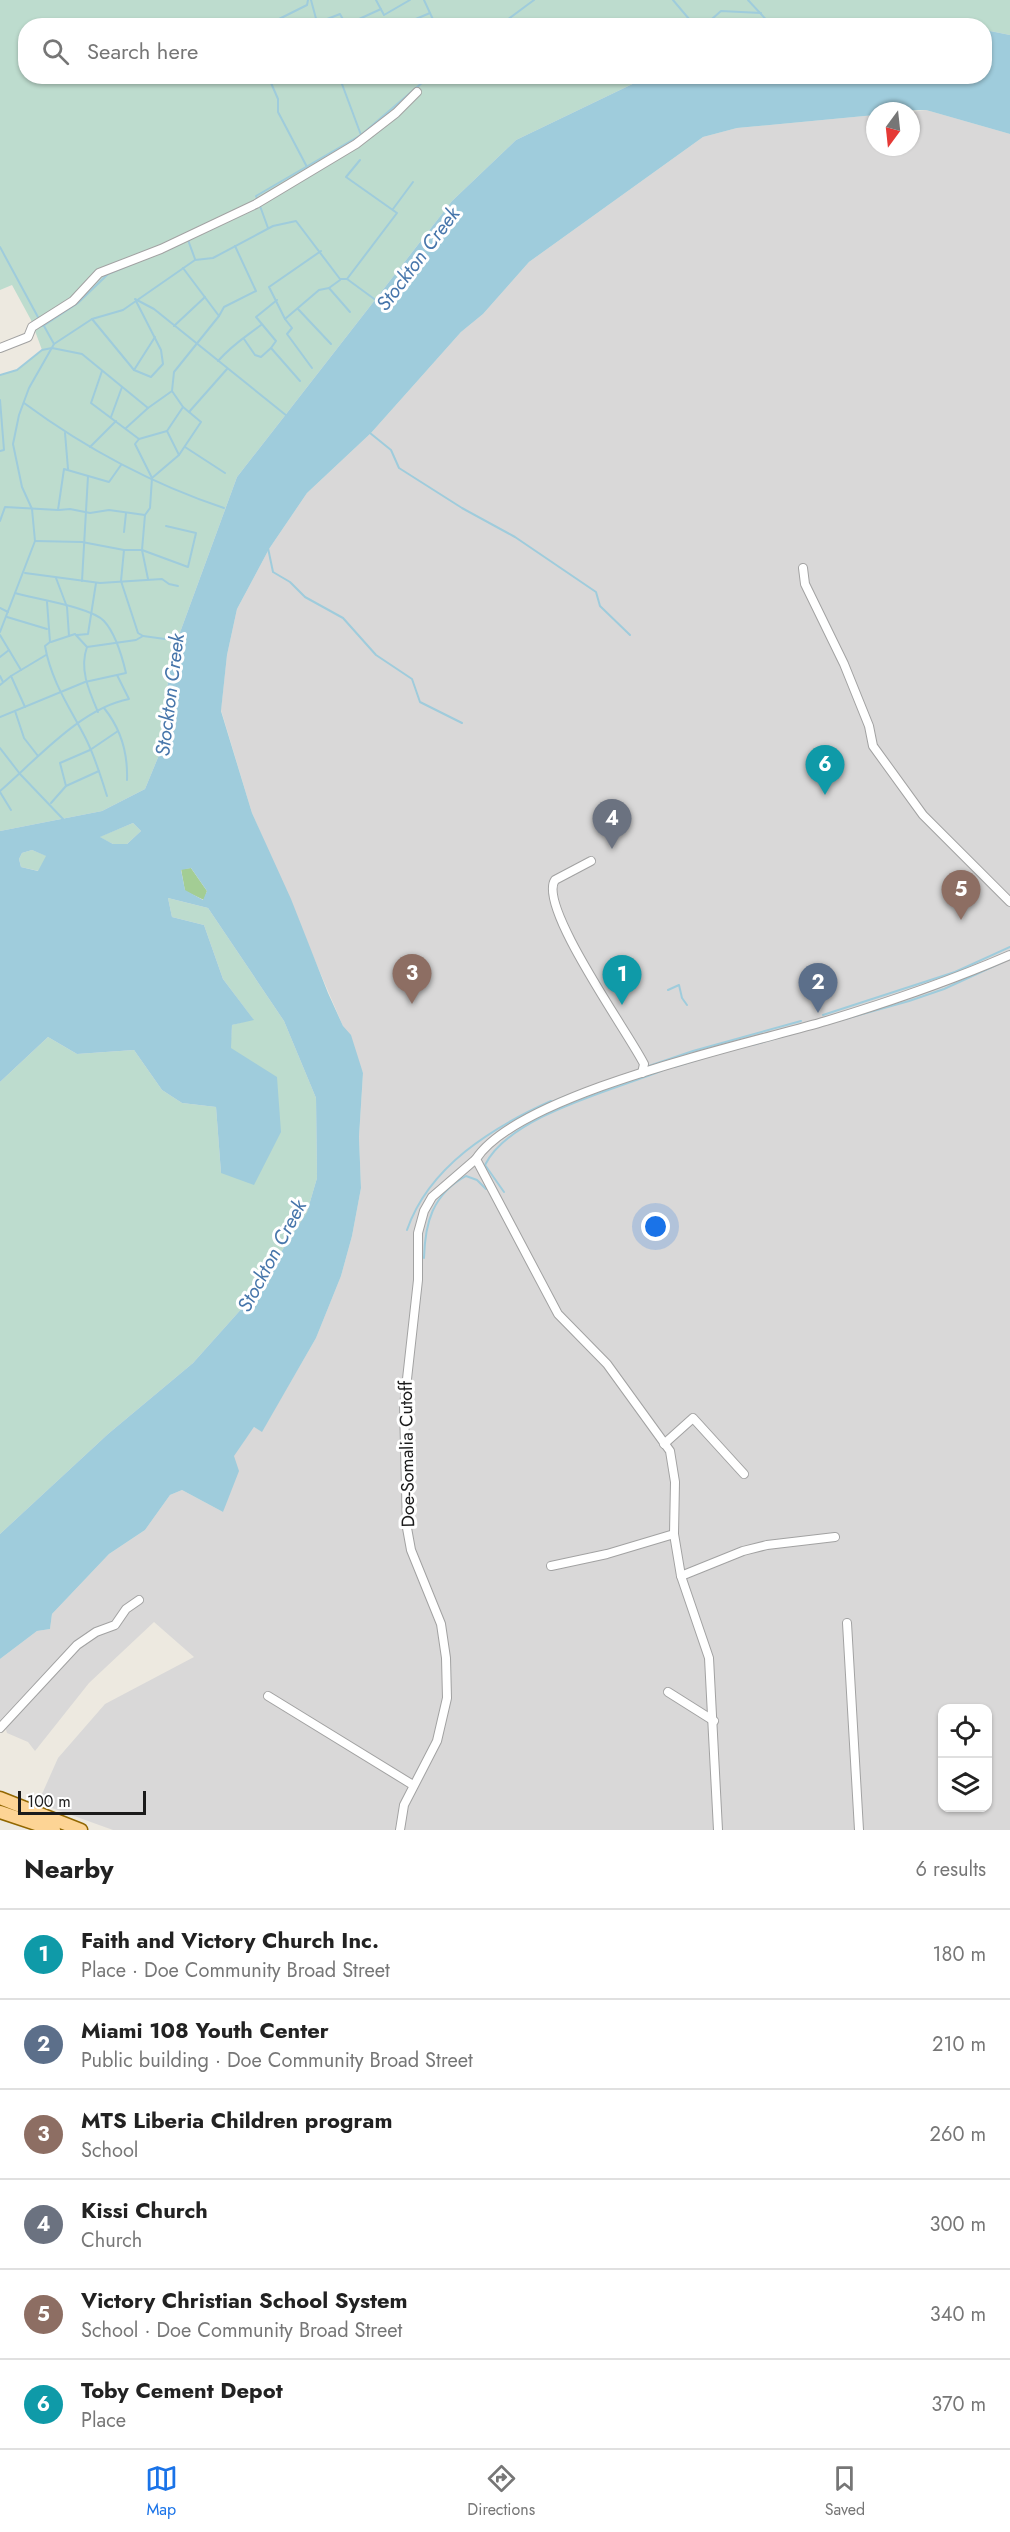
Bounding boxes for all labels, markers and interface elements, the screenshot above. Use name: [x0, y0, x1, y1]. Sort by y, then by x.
search box: [18, 18, 992, 84]
icon: search: [39, 35, 72, 68]
text: Search here: [87, 35, 198, 67]
north arrow: [866, 102, 920, 156]
water label: Stockton Creek: [369, 200, 468, 317]
water label: Stockton Creek: [148, 631, 192, 758]
pin: 6: [806, 746, 844, 795]
pin: 4: [592, 800, 632, 849]
pin: 5: [942, 870, 980, 920]
pin: 3: [392, 954, 432, 1004]
pin: 1: [602, 956, 642, 1005]
pin: 2: [798, 964, 838, 1013]
water label: Stockton Creek: [230, 1193, 314, 1317]
your location: [641, 1212, 670, 1241]
street label: Doe-Somalia Cutoff: [393, 1380, 421, 1528]
map controls: [938, 1704, 992, 1812]
button: locate: [938, 1704, 992, 1758]
button: layers: [938, 1758, 992, 1812]
scale bar: [18, 1788, 146, 1816]
text: 100 m: [27, 1790, 71, 1813]
text: Nearby: [24, 1850, 113, 1888]
text: 6 results: [916, 1855, 986, 1884]
text: Faith and Victory Church Inc.: [81, 1924, 379, 1956]
text: 1: [38, 1940, 49, 1969]
text: 180 m: [932, 1940, 986, 1969]
text: Place · Doe Community Broad Street: [81, 1956, 390, 1985]
text: Miami 108 Youth Center: [81, 2014, 329, 2046]
text: 2: [37, 2030, 50, 2059]
text: 210 m: [932, 2030, 986, 2059]
text: Public building · Doe Community Broad Street: [81, 2046, 473, 2075]
text: MTS Liberia Children program: [81, 2104, 392, 2136]
text: 3: [37, 2120, 50, 2149]
text: 260 m: [930, 2120, 986, 2149]
text: School: [81, 2136, 138, 2165]
text: Kissi Church: [81, 2194, 208, 2226]
text: 4: [37, 2210, 50, 2239]
text: 300 m: [929, 2210, 986, 2239]
text: Church: [81, 2226, 142, 2255]
text: Victory Christian School System: [81, 2284, 408, 2316]
text: 5: [37, 2300, 50, 2329]
text: 340 m: [930, 2300, 986, 2329]
text: School · Doe Community Broad Street: [81, 2316, 402, 2345]
text: Toby Cement Depot: [81, 2374, 283, 2406]
text: 6: [37, 2390, 50, 2419]
text: 370 m: [931, 2390, 986, 2419]
text: Place: [81, 2406, 126, 2435]
tab: Map: [145, 2462, 178, 2521]
tab: Directions: [467, 2462, 535, 2521]
tab: Saved: [825, 2462, 865, 2521]

